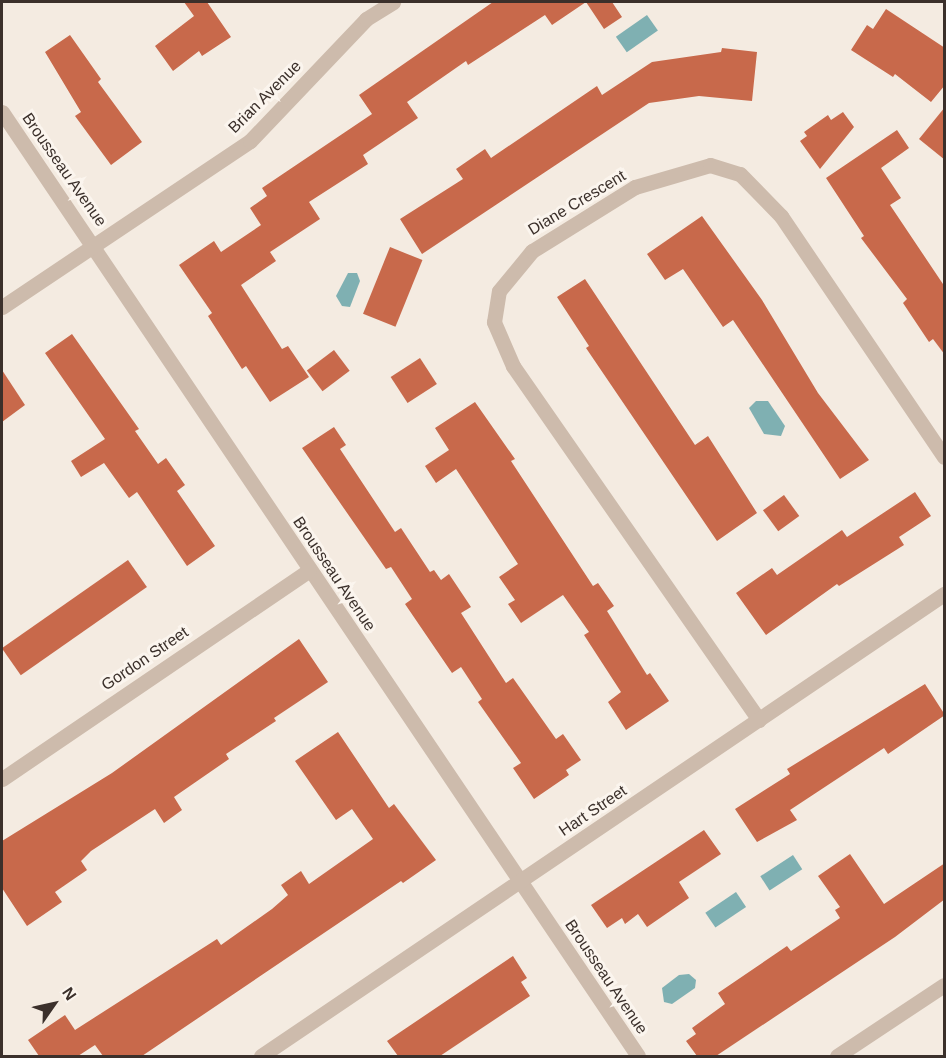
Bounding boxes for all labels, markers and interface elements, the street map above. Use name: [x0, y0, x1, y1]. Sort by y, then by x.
street label: Brian Avenue: [224, 56, 306, 138]
street label: Brousseau Avenue: [17, 109, 111, 231]
street label: Diane Crescent: [525, 166, 629, 240]
street label: Brousseau Avenue: [288, 513, 380, 635]
street label: Gordon Street: [98, 623, 192, 695]
street label: Hart Street: [556, 781, 630, 841]
street label: Brousseau Avenue: [560, 916, 652, 1038]
north arrow: [24, 974, 84, 1034]
text: N: [59, 984, 80, 1003]

